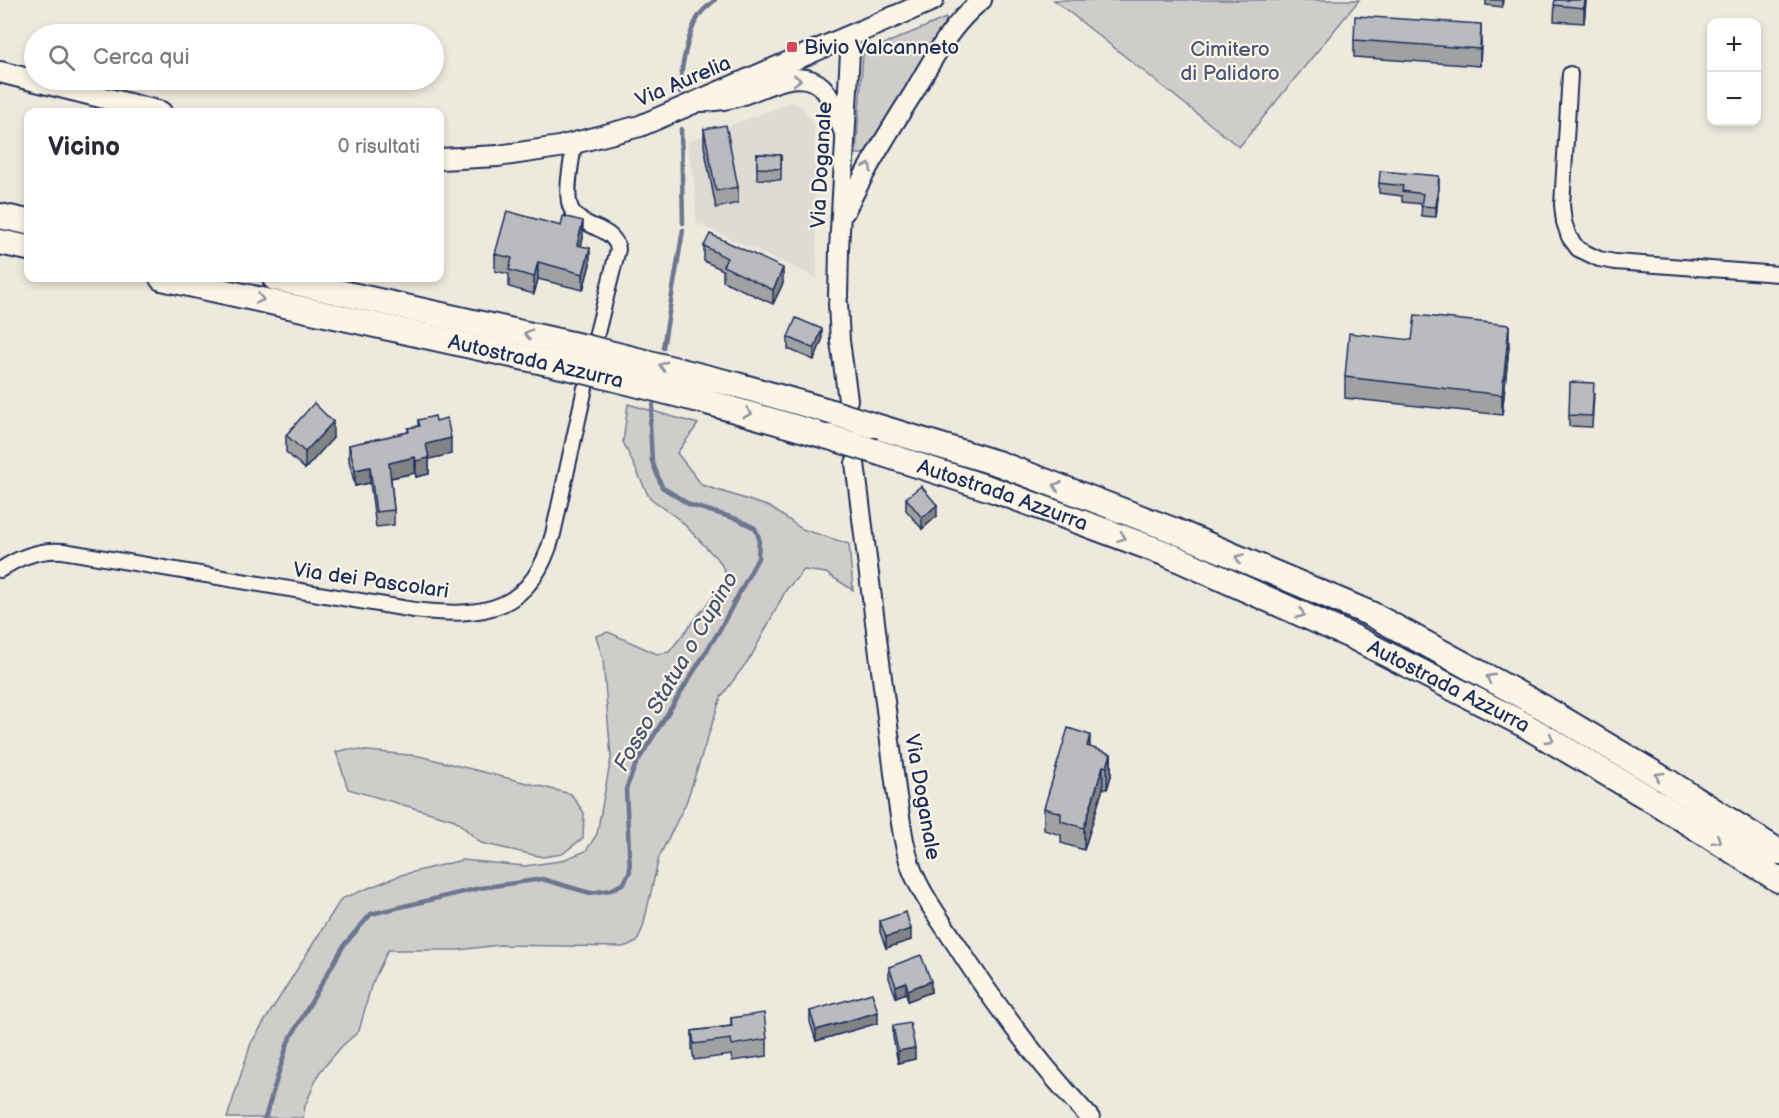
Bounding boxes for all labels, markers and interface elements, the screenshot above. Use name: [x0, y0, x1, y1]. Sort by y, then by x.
map controls: [1707, 18, 1761, 126]
button: +: [1707, 18, 1761, 72]
search box: [24, 24, 444, 90]
place label: Bivio Valcanneto: [804, 35, 959, 60]
park label: Cimitero di Palidoro: [1180, 37, 1280, 86]
marker: Bivio Valcanneto: [785, 40, 799, 54]
icon: search: [45, 41, 78, 74]
text: Cerca qui: [93, 44, 190, 71]
street label: Via Aurelia: [632, 50, 735, 113]
button: −: [1707, 72, 1761, 126]
one-way arrow: [792, 74, 801, 86]
street label: Via Doganale: [806, 101, 837, 229]
text: Vicino: [48, 132, 120, 163]
text: 0 risultati: [338, 135, 420, 159]
one-way arrow: [861, 163, 872, 173]
one-way arrow: [255, 292, 265, 305]
street label: Autostrada Azzurra: [446, 329, 626, 394]
one-way arrow: [524, 329, 534, 342]
one-way arrow: [658, 360, 668, 373]
one-way arrow: [742, 406, 752, 418]
street label: Autostrada Azzurra: [914, 454, 1091, 537]
one-way arrow: [1053, 481, 1064, 493]
one-way arrow: [1116, 530, 1127, 542]
one-way arrow: [1234, 553, 1245, 565]
street label: Via dei Pascolari: [291, 557, 450, 604]
water label: Fosso Statua o Cupino: [608, 567, 744, 776]
one-way arrow: [1295, 606, 1306, 618]
street label: Autostrada Azzurra: [1363, 635, 1534, 738]
one-way arrow: [1486, 674, 1496, 685]
street label: Via Doganale: [899, 732, 946, 862]
one-way arrow: [1544, 732, 1554, 744]
one-way arrow: [1655, 772, 1665, 783]
one-way arrow: [1710, 833, 1721, 844]

